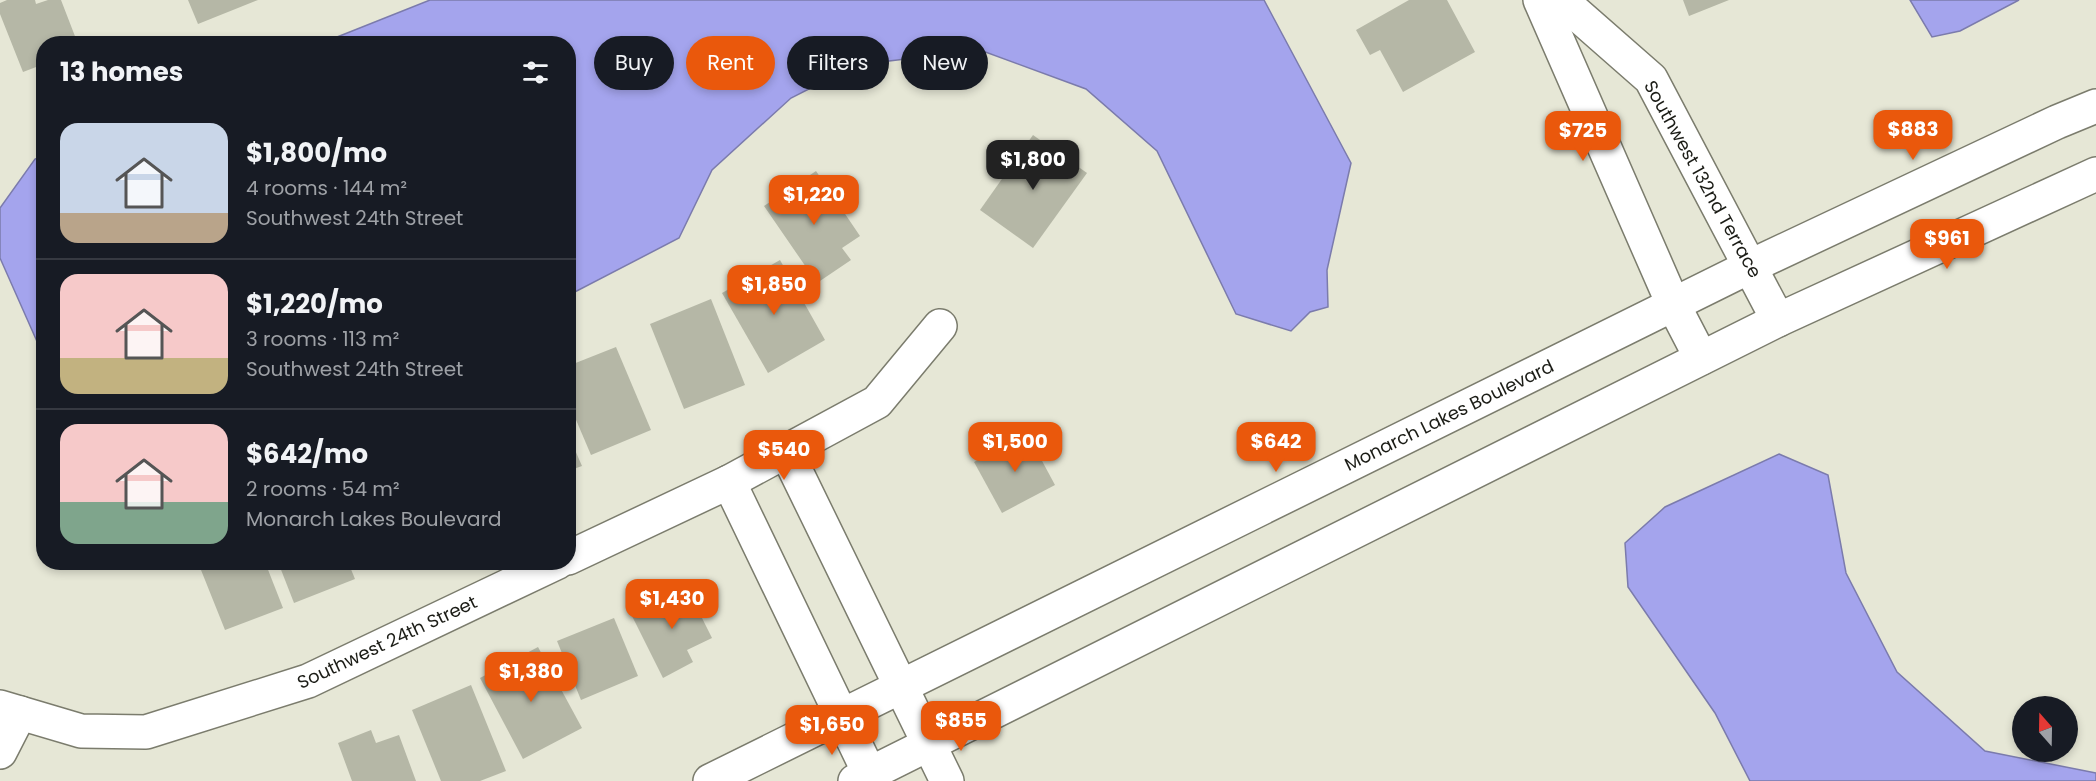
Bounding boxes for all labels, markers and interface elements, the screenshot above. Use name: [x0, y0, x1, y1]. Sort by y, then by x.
chip: Buy: [594, 36, 674, 90]
chip: Rent: [686, 36, 775, 90]
chip: Filters: [787, 36, 889, 90]
chip: New: [901, 36, 988, 90]
text: 13 homes: [60, 54, 183, 90]
icon: filters: [519, 56, 552, 89]
street label: Southwest 132nd Terrace: [1638, 76, 1768, 282]
pin: $883: [1877, 110, 1949, 161]
pin: $725: [1547, 111, 1619, 162]
text: $883: [1887, 115, 1939, 143]
text: $725: [1559, 116, 1607, 144]
text: $1,800/mo: [246, 135, 387, 171]
pin: $1,800: [984, 140, 1082, 191]
text: $1,800: [1000, 145, 1066, 173]
icon: home: [108, 147, 180, 219]
text: 4 rooms · 144 m²: [246, 174, 407, 202]
pin: $1,220: [765, 175, 863, 226]
text: $1,220: [783, 180, 845, 208]
text: Southwest 24th Street: [246, 204, 463, 232]
pin: $961: [1911, 219, 1983, 270]
text: $961: [1924, 224, 1970, 252]
pin: $1,850: [725, 265, 823, 316]
text: $1,850: [741, 270, 807, 298]
text: $1,220/mo: [246, 286, 383, 322]
icon: home: [108, 298, 180, 370]
text: 3 rooms · 113 m²: [246, 325, 399, 353]
street label: Monarch Lakes Boulevard: [1340, 353, 1558, 477]
text: Southwest 24th Street: [246, 355, 463, 383]
pin: $1,500: [966, 422, 1064, 473]
pin: $642: [1240, 422, 1312, 473]
text: $1,500: [982, 427, 1048, 455]
text: $642: [1251, 427, 1301, 455]
pin: $540: [748, 430, 820, 481]
text: $540: [758, 435, 810, 463]
text: $642/mo: [246, 436, 368, 472]
icon: home: [108, 448, 180, 520]
text: 2 rooms · 54 m²: [246, 475, 400, 503]
text: Monarch Lakes Boulevard: [246, 505, 502, 533]
pin: $1,430: [623, 579, 721, 630]
text: $1,430: [639, 584, 705, 612]
street label: Southwest 24th Street: [293, 589, 481, 695]
pin: $1,380: [482, 652, 580, 703]
text: $1,380: [499, 657, 563, 685]
north arrow: [2012, 696, 2078, 762]
map controls: [2012, 696, 2078, 762]
pin: $855: [925, 701, 997, 752]
pin: $1,650: [783, 705, 881, 756]
text: $855: [935, 706, 987, 734]
text: $1,650: [799, 710, 865, 738]

